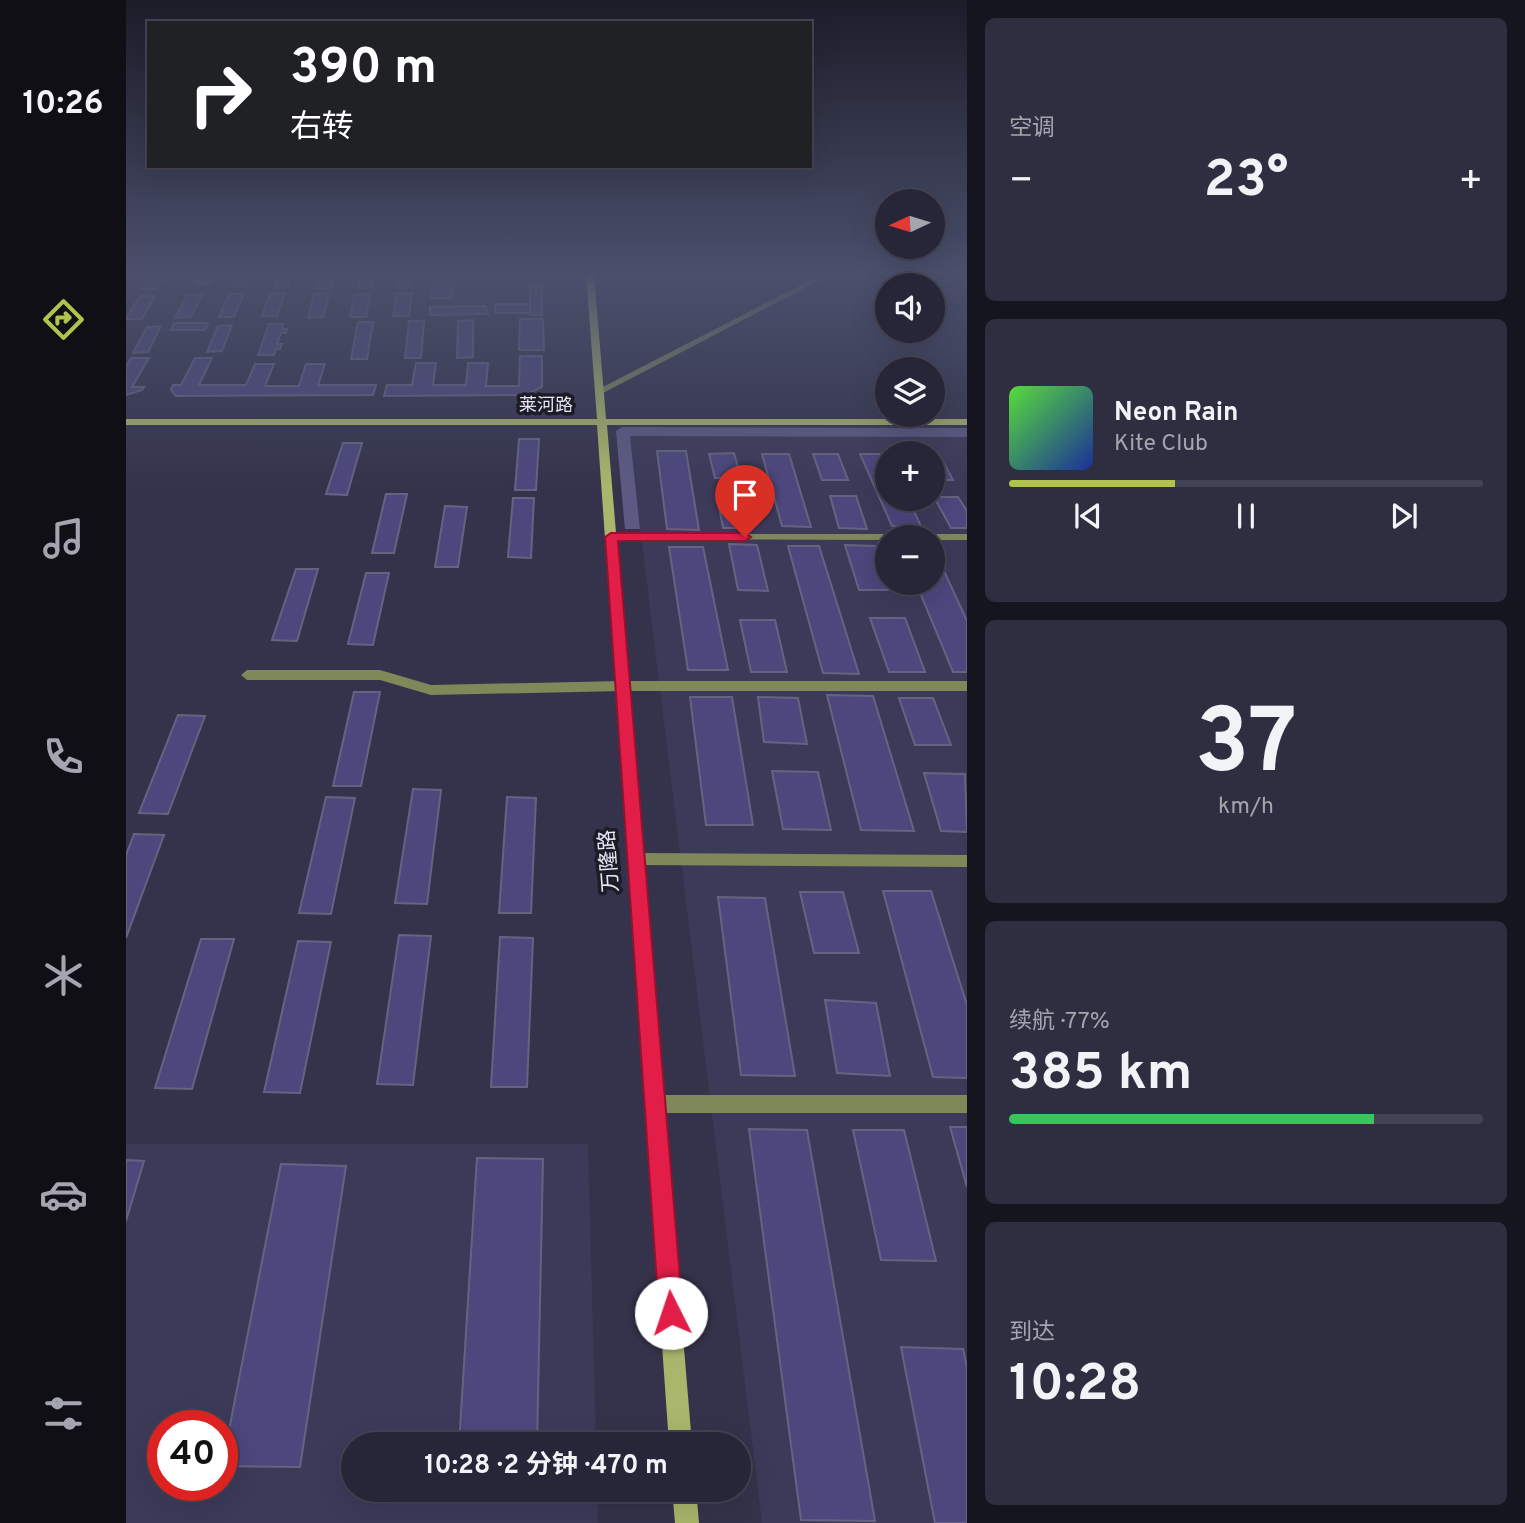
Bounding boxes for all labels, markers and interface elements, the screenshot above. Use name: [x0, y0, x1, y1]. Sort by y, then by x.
text: 390 m: [290, 39, 437, 101]
icon: right: [175, 49, 266, 140]
text: 10:26: [23, 85, 103, 125]
text: 右转: [290, 109, 354, 149]
text: 空调: [1009, 115, 1055, 144]
text: 23°: [1204, 149, 1288, 215]
text: −: [1009, 158, 1034, 207]
text: +: [1458, 158, 1483, 207]
north arrow: [875, 189, 945, 259]
map controls: [875, 189, 945, 595]
button: sound: [875, 273, 945, 343]
icon: directions: [39, 295, 88, 344]
button: layers: [875, 357, 945, 427]
street label: 莱河路: [519, 395, 573, 418]
text: Neon Rain: [1114, 397, 1239, 430]
text: Kite Club: [1114, 430, 1208, 459]
button: +: [875, 441, 945, 511]
pin: [715, 465, 775, 537]
icon: arrive: [726, 476, 764, 514]
icon: previous: [1069, 497, 1107, 535]
icon: pause: [1227, 497, 1265, 535]
icon: next: [1385, 497, 1423, 535]
icon: music: [39, 514, 88, 563]
button: −: [875, 525, 945, 595]
text: 37: [1195, 690, 1297, 805]
icon: phone: [39, 732, 88, 781]
text: km/h: [1218, 793, 1274, 822]
street label: 万隆路: [594, 829, 626, 893]
icon: climate: [39, 951, 88, 1000]
text: 续航 · 77%: [1009, 1008, 1110, 1037]
text: 385 km: [1009, 1042, 1192, 1108]
icon: car: [39, 1170, 88, 1219]
position arrow: [634, 1276, 708, 1350]
text: 到达: [1009, 1319, 1055, 1348]
text: 10:28: [1009, 1353, 1141, 1419]
icon: filters: [39, 1389, 88, 1438]
speed limit sign: 40: [147, 1410, 238, 1501]
text: 10:28 · 2 分钟 · 470 m: [424, 1450, 668, 1483]

